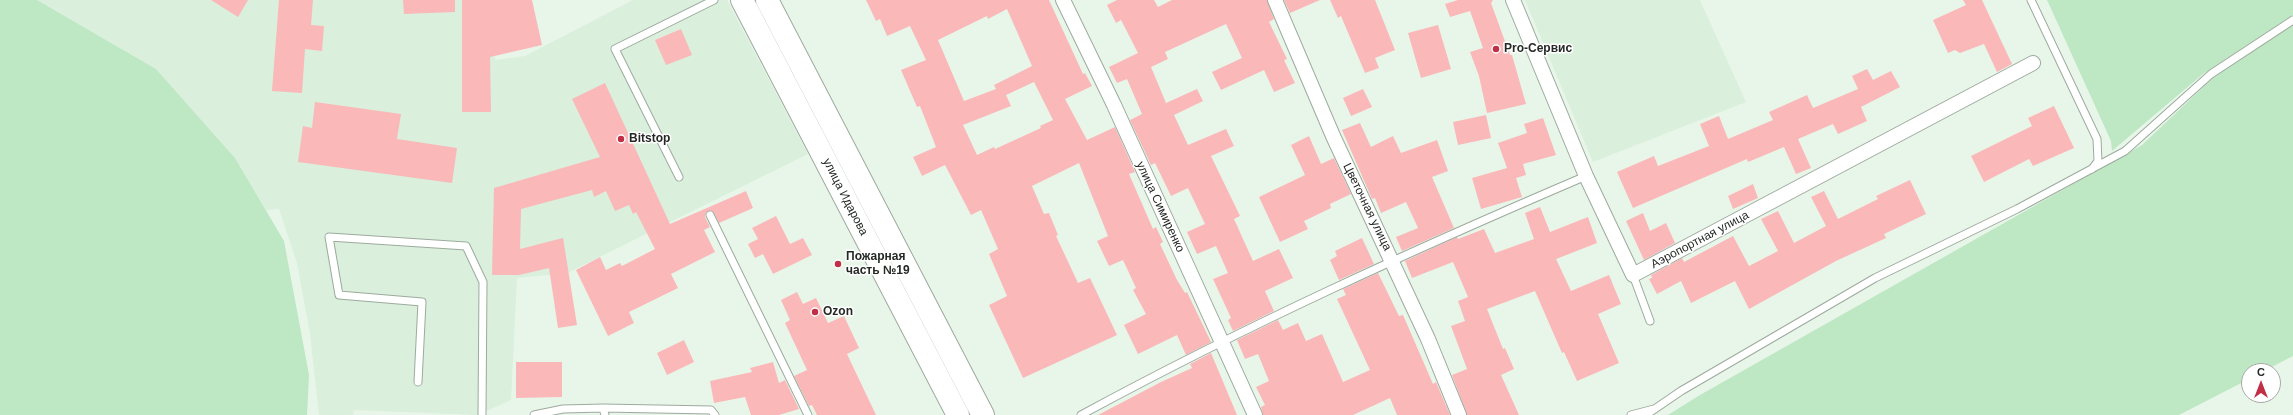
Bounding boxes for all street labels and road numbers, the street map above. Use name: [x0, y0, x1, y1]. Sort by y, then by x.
street label: улица Идарова: [819, 156, 871, 238]
street label: улица Симиренко: [1133, 159, 1187, 255]
street label: Цветочная улица: [1340, 161, 1394, 253]
street label: Аэропортная улица: [1649, 208, 1751, 272]

